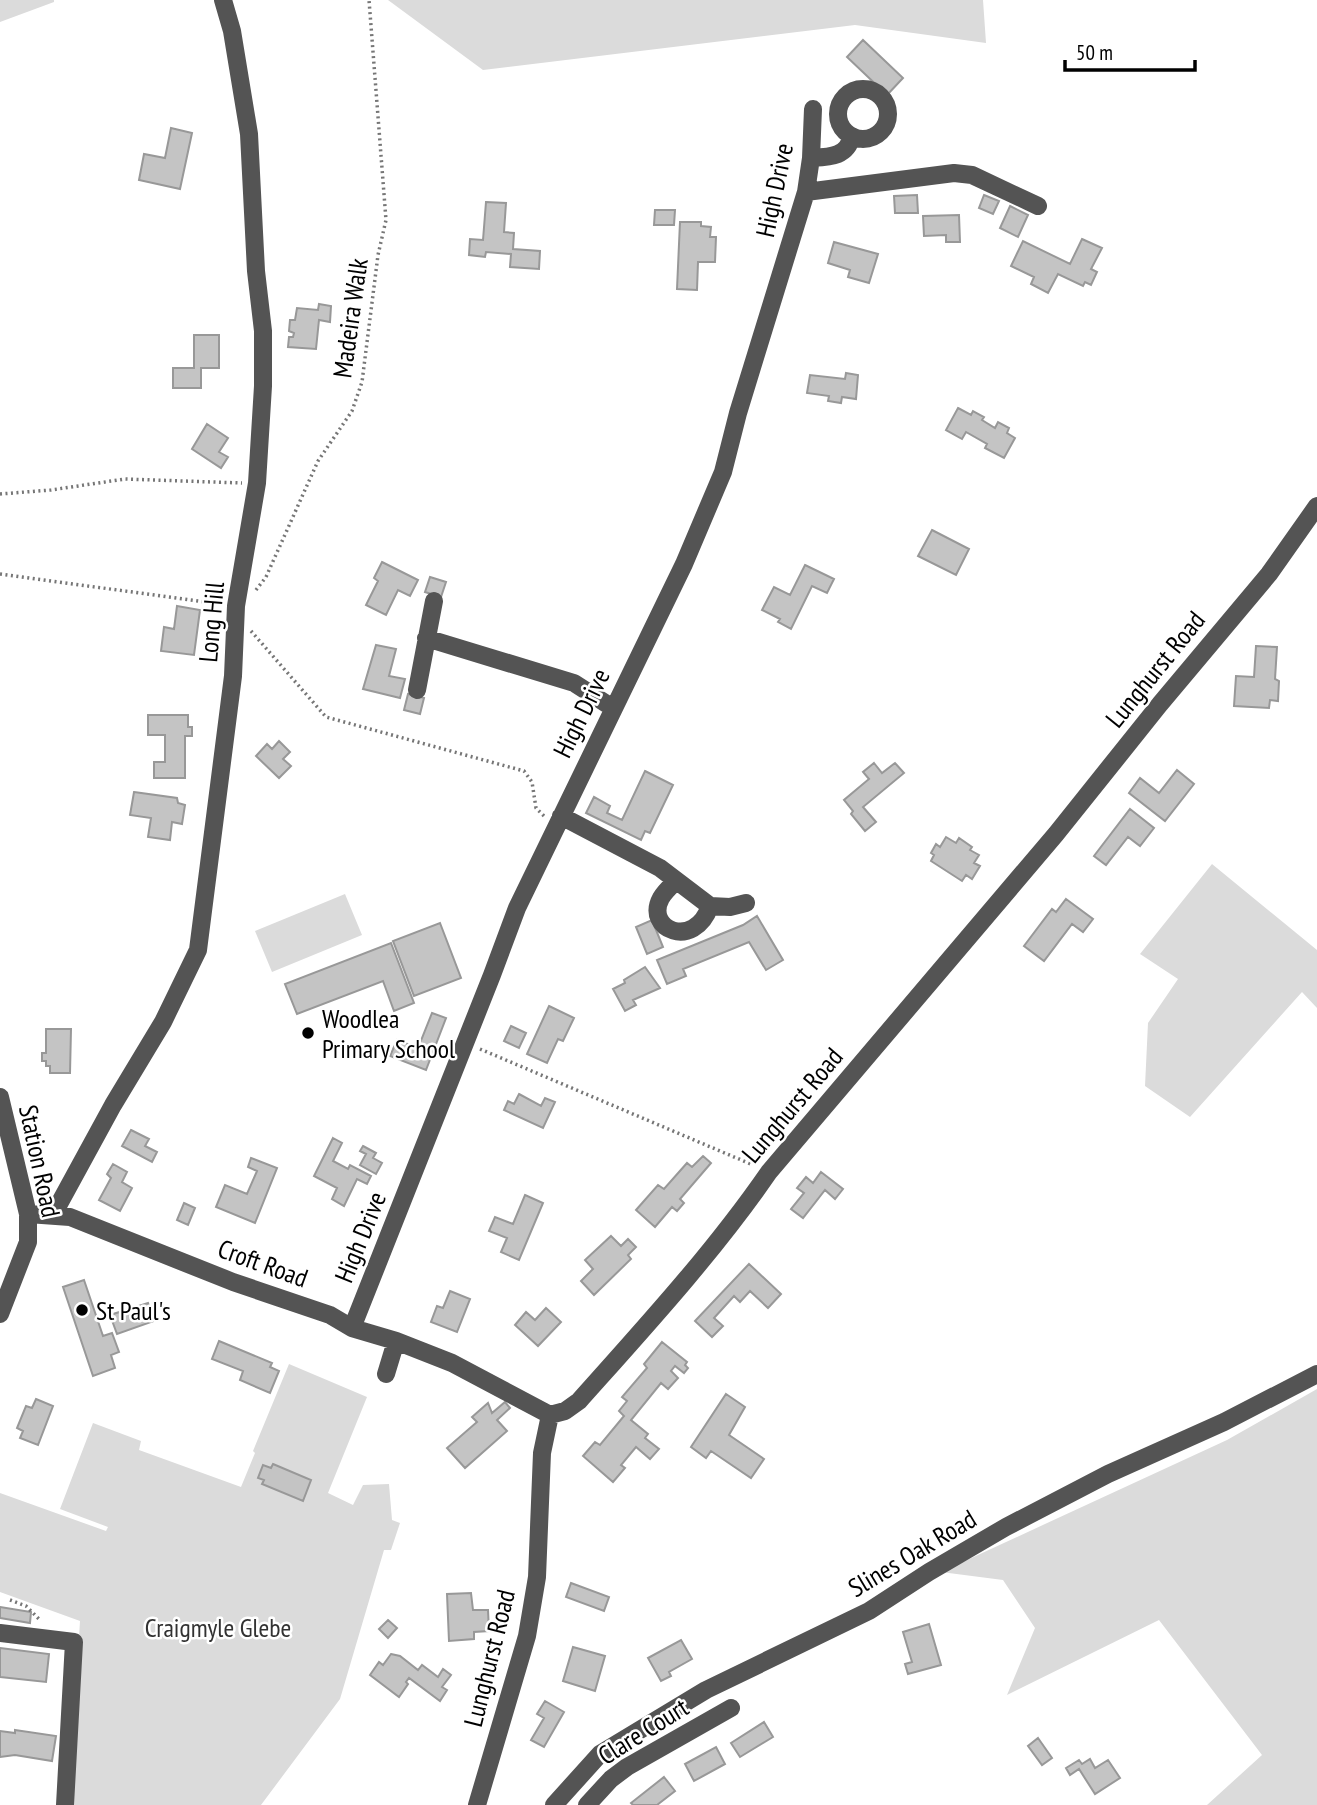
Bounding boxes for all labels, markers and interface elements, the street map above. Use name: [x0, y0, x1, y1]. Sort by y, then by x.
scale bar: [1065, 28, 1194, 72]
text: 50 m: [1076, 39, 1113, 66]
street label: High Drive: [748, 140, 800, 240]
street label: Madeira Walk: [325, 256, 375, 380]
street label: Long Hill: [191, 580, 231, 664]
street label: Lunghurst Road: [1098, 604, 1212, 734]
street label: High Drive: [545, 663, 617, 763]
place label: Woodlea Primary School: [322, 1002, 455, 1065]
marker: Woodlea Primary School: [300, 1025, 316, 1041]
street label: Lunghurst Road: [734, 1041, 850, 1169]
street label: Station Road: [12, 1102, 68, 1220]
street label: High Drive: [327, 1187, 393, 1287]
street label: Croft Road: [214, 1232, 312, 1294]
place label: St Paul's: [96, 1294, 171, 1327]
marker: St Paul's: [74, 1302, 90, 1318]
street label: Slines Oak Road: [842, 1502, 982, 1604]
street label: Lunghurst Road: [456, 1586, 522, 1730]
park label: Craigmyle Glebe: [145, 1611, 291, 1644]
street label: Clare Court: [592, 1690, 694, 1772]

